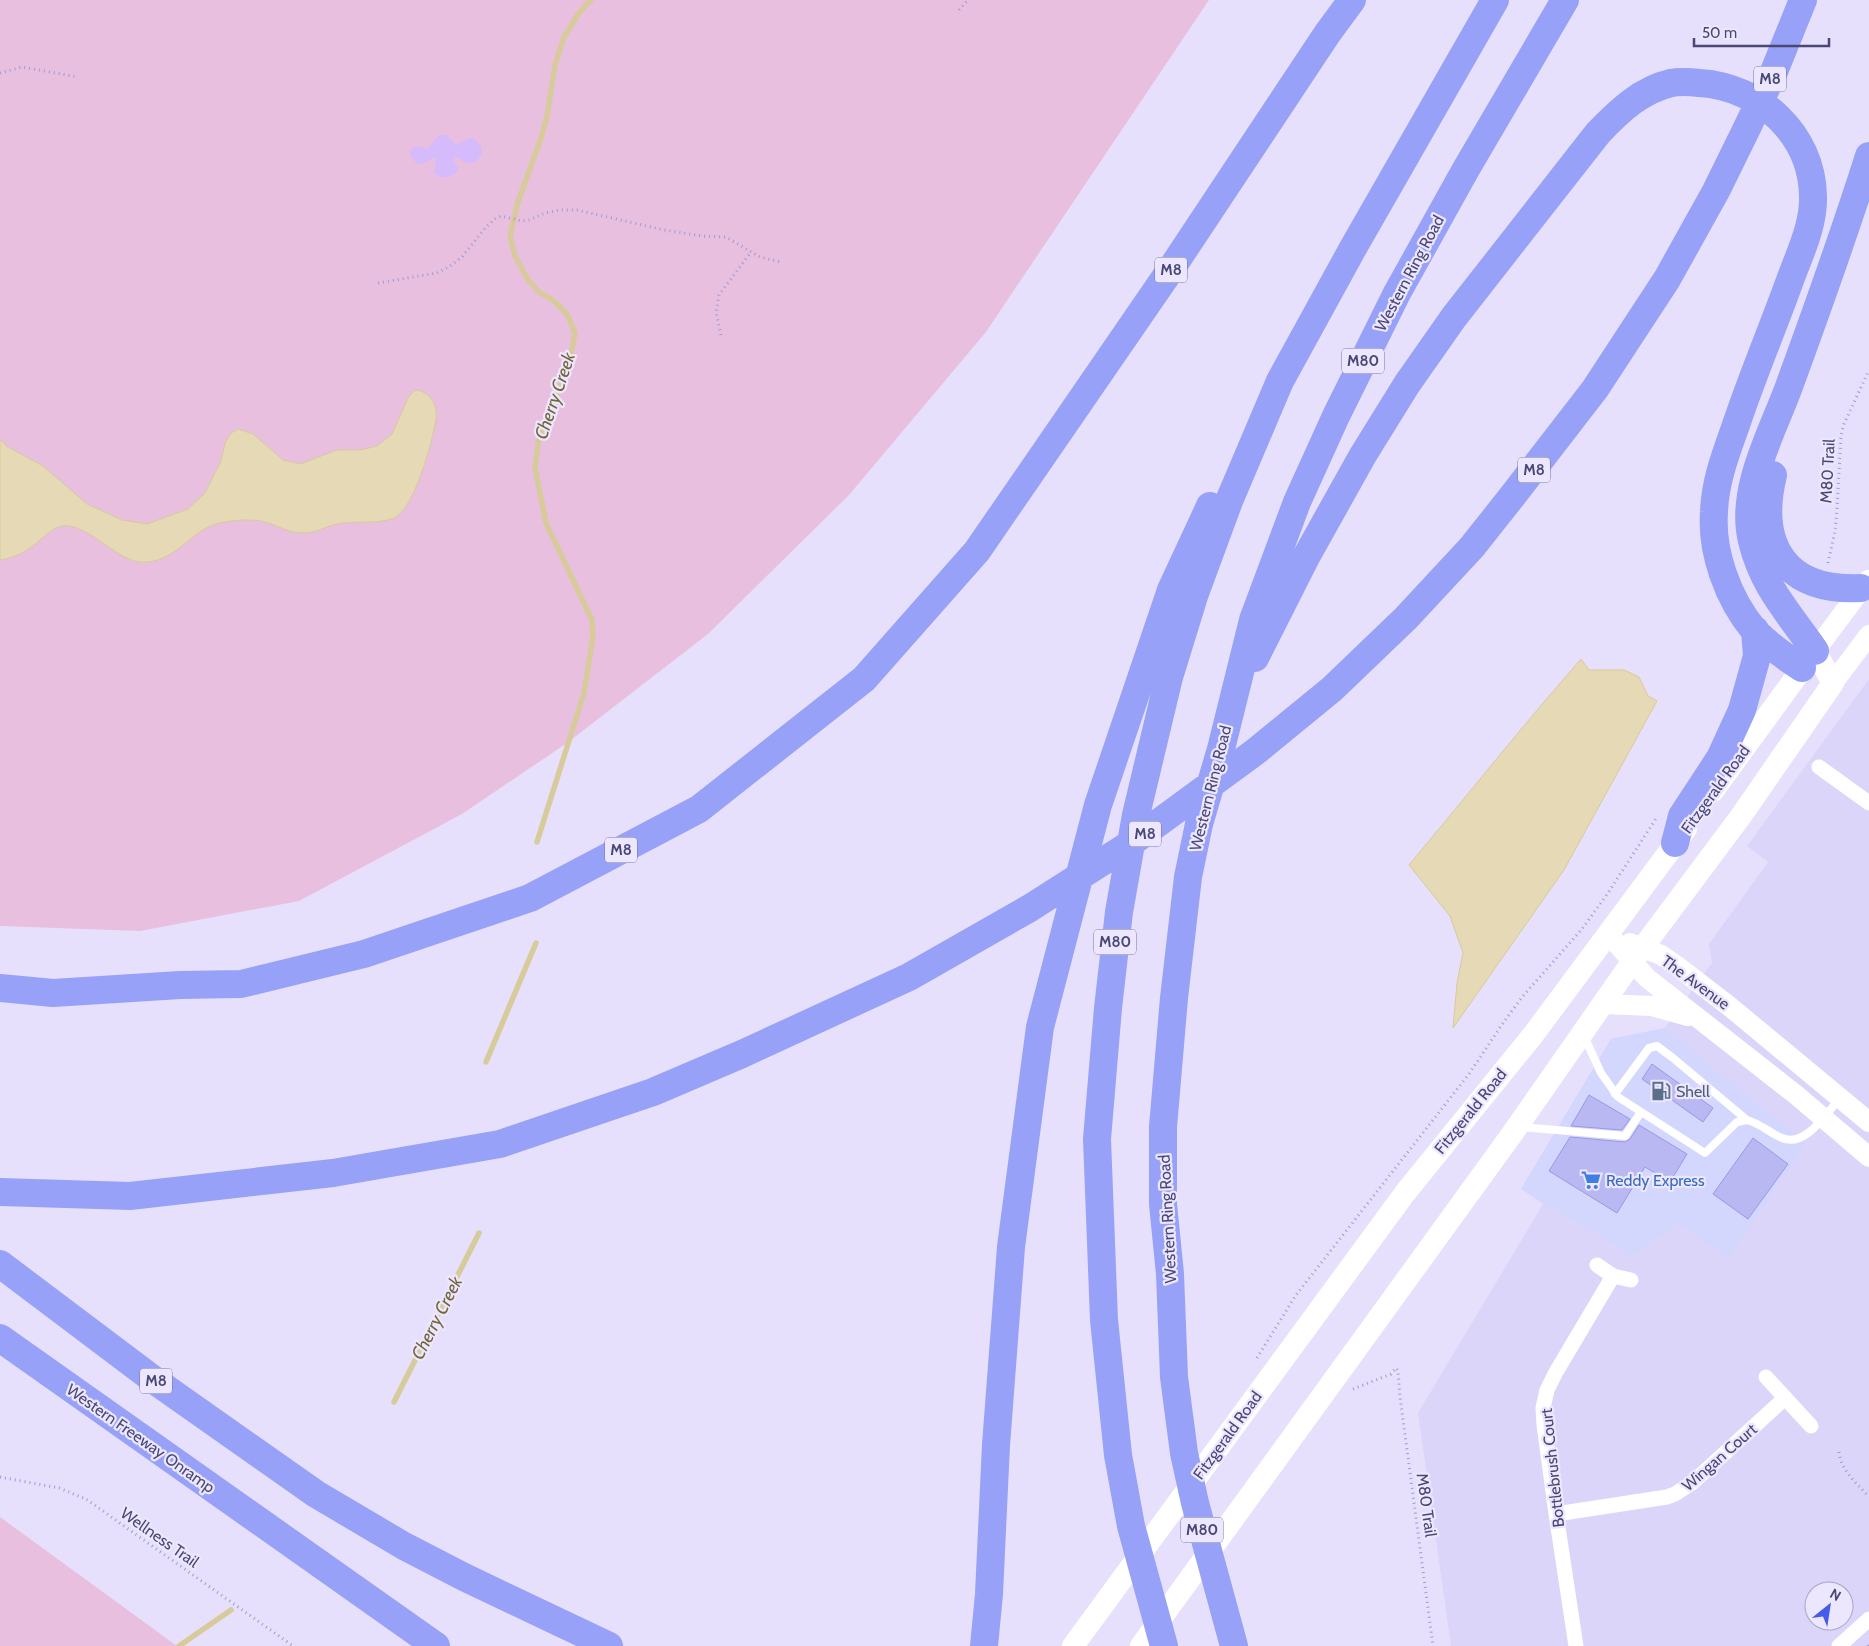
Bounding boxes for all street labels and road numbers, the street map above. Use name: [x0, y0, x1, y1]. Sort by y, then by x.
road number: M8: [1754, 66, 1786, 92]
street label: Western Ring Road: [1371, 212, 1448, 334]
road number: M8: [1155, 258, 1187, 282]
road number: M80: [1342, 348, 1384, 374]
street label: M80 Trail: [1816, 438, 1839, 504]
road number: M8: [1518, 458, 1550, 482]
street label: Western Ring Road: [1186, 723, 1235, 853]
street label: Fitzgerald Road: [1677, 742, 1754, 837]
road number: M8: [1129, 822, 1161, 846]
road number: M8: [605, 838, 637, 862]
road number: M80: [1094, 930, 1136, 954]
street label: The Avenue: [1658, 951, 1734, 1013]
street label: Fitzgerald Road: [1430, 1065, 1511, 1158]
street label: Western Ring Road: [1155, 1154, 1180, 1284]
road number: M8: [140, 1368, 172, 1394]
street label: Western Freeway Onramp: [63, 1380, 219, 1497]
street label: Fitzgerald Road: [1189, 1388, 1266, 1483]
street label: Bottlebrush Court: [1537, 1407, 1568, 1528]
street label: Wingan Court: [1678, 1419, 1761, 1495]
street label: M80 Trail: [1413, 1472, 1440, 1538]
street label: Wellness Trail: [117, 1503, 203, 1571]
road number: M80: [1181, 1518, 1223, 1542]

